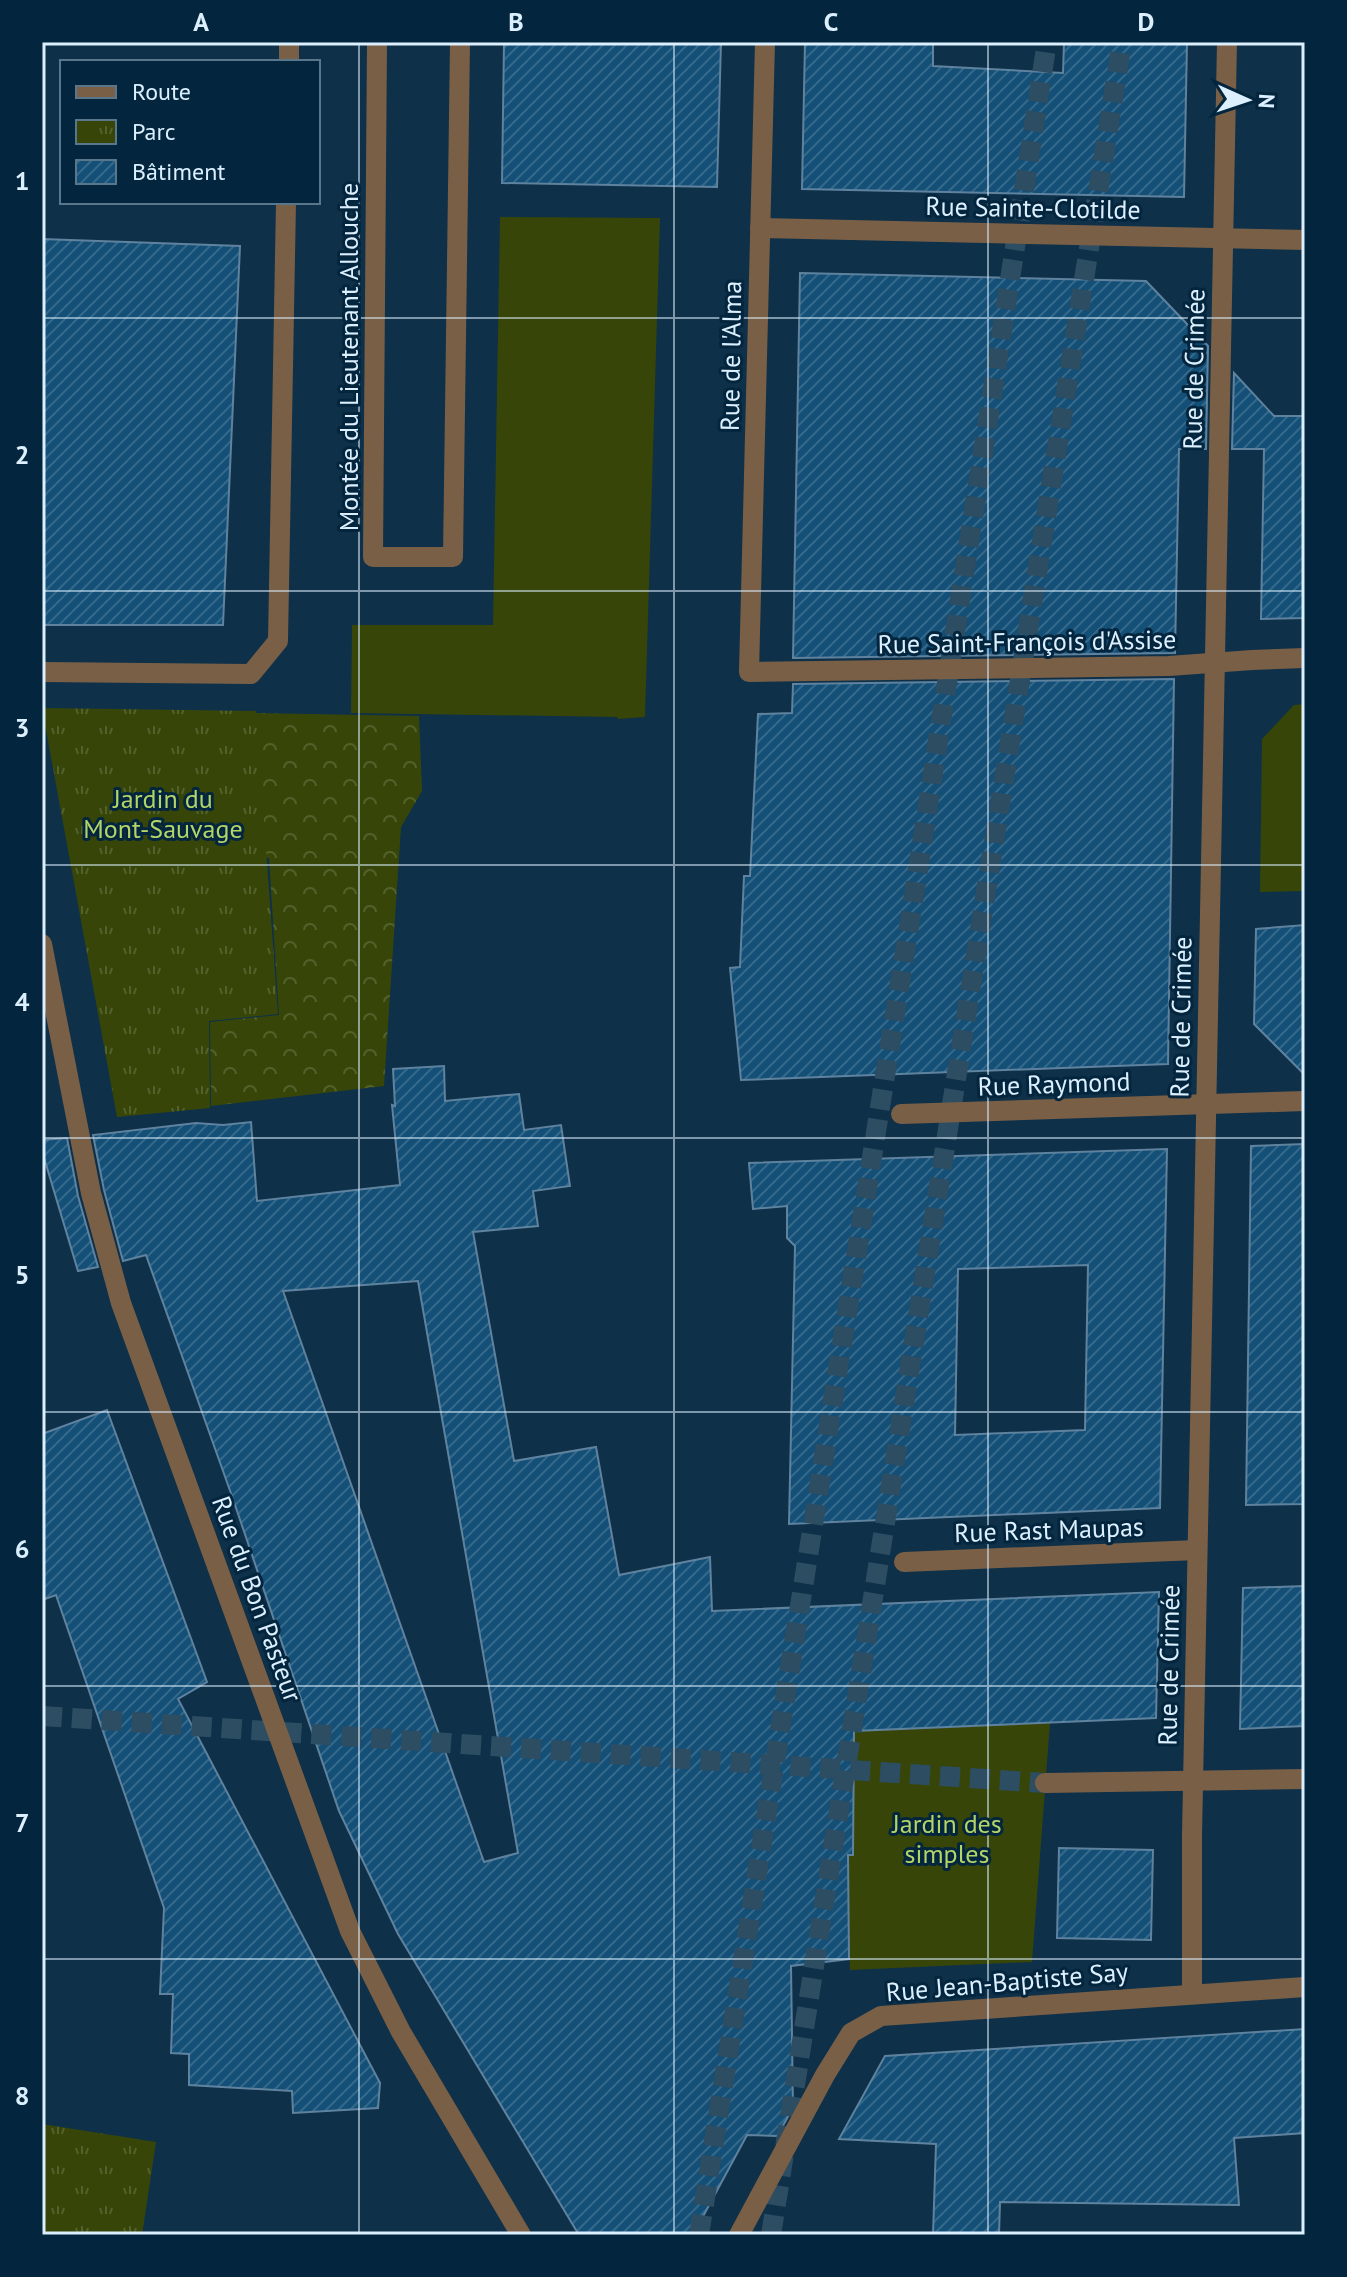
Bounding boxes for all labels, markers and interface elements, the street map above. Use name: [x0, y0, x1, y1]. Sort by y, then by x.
text: A: [193, 5, 209, 38]
text: B: [508, 5, 524, 38]
text: C: [824, 5, 838, 38]
text: D: [1138, 5, 1154, 38]
legend: [60, 60, 320, 204]
north arrow: [1207, 60, 1287, 140]
text: Route: [132, 76, 191, 107]
text: N: [1253, 93, 1281, 109]
text: Parc: [132, 116, 176, 147]
text: Bâtiment: [132, 156, 225, 187]
text: 1: [15, 164, 29, 197]
street label: Montée du Lieutenant Allouche: [332, 183, 365, 531]
street label: Rue Sainte-Clotilde: [925, 189, 1141, 226]
street label: Rue de l'Alma: [713, 281, 748, 431]
street label: Rue de Crimée: [1176, 288, 1211, 450]
text: 2: [15, 438, 29, 471]
street label: Rue Saint-François d'Assise: [877, 622, 1177, 661]
text: 3: [15, 711, 29, 744]
park label: Jardin du Mont-Sauvage: [83, 782, 243, 845]
street label: Rue de Crimée: [1163, 936, 1198, 1098]
text: 4: [15, 985, 30, 1018]
street label: Rue Raymond: [977, 1064, 1131, 1103]
text: 5: [15, 1258, 29, 1291]
street label: Rue du Bon Pasteur: [205, 1491, 310, 1706]
street label: Rue Rast Maupas: [954, 1510, 1144, 1549]
text: 6: [15, 1532, 29, 1565]
street label: Rue de Crimée: [1151, 1584, 1186, 1746]
text: 7: [15, 1806, 29, 1839]
park label: Jardin des simples: [891, 1807, 1002, 1870]
street label: Rue Jean-Baptiste Say: [884, 1954, 1129, 2009]
text: 8: [15, 2079, 29, 2112]

